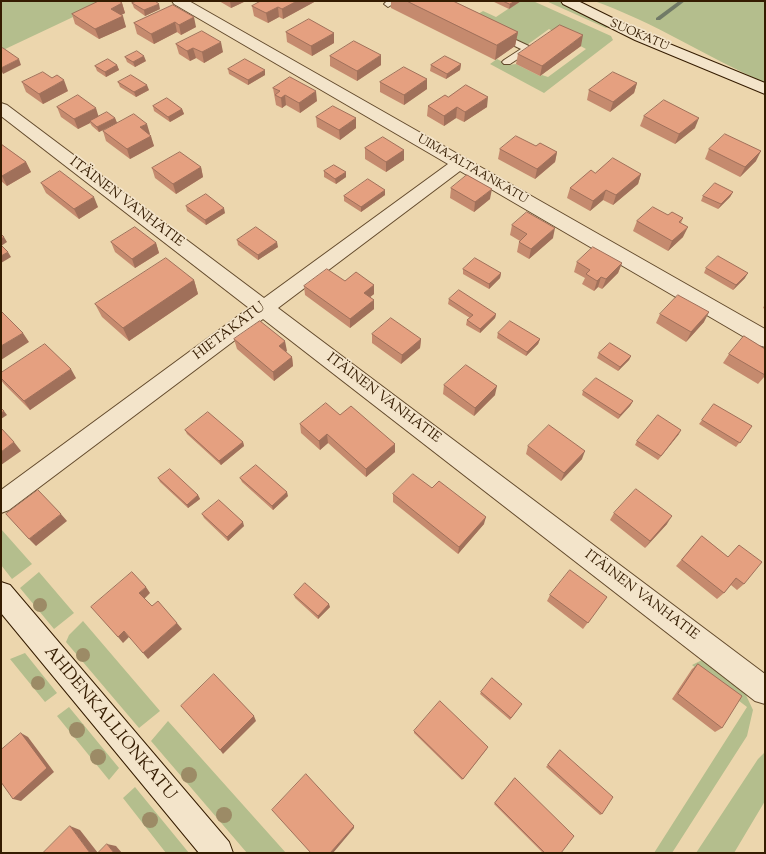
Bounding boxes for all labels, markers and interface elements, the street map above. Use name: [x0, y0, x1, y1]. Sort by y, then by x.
street label: SUOKATU: [607, 17, 671, 55]
street label: UIMA-ALTAANKATU: [414, 132, 530, 208]
street label: ITÄINEN VANHATIE: [65, 154, 187, 252]
street label: HIETAKATU: [191, 300, 269, 364]
street label: ITÄINEN VANHATIE: [322, 350, 444, 448]
street label: ITÄINEN VANHATIE: [580, 547, 702, 645]
street label: AHDENKALLIONKATU: [39, 643, 179, 805]

